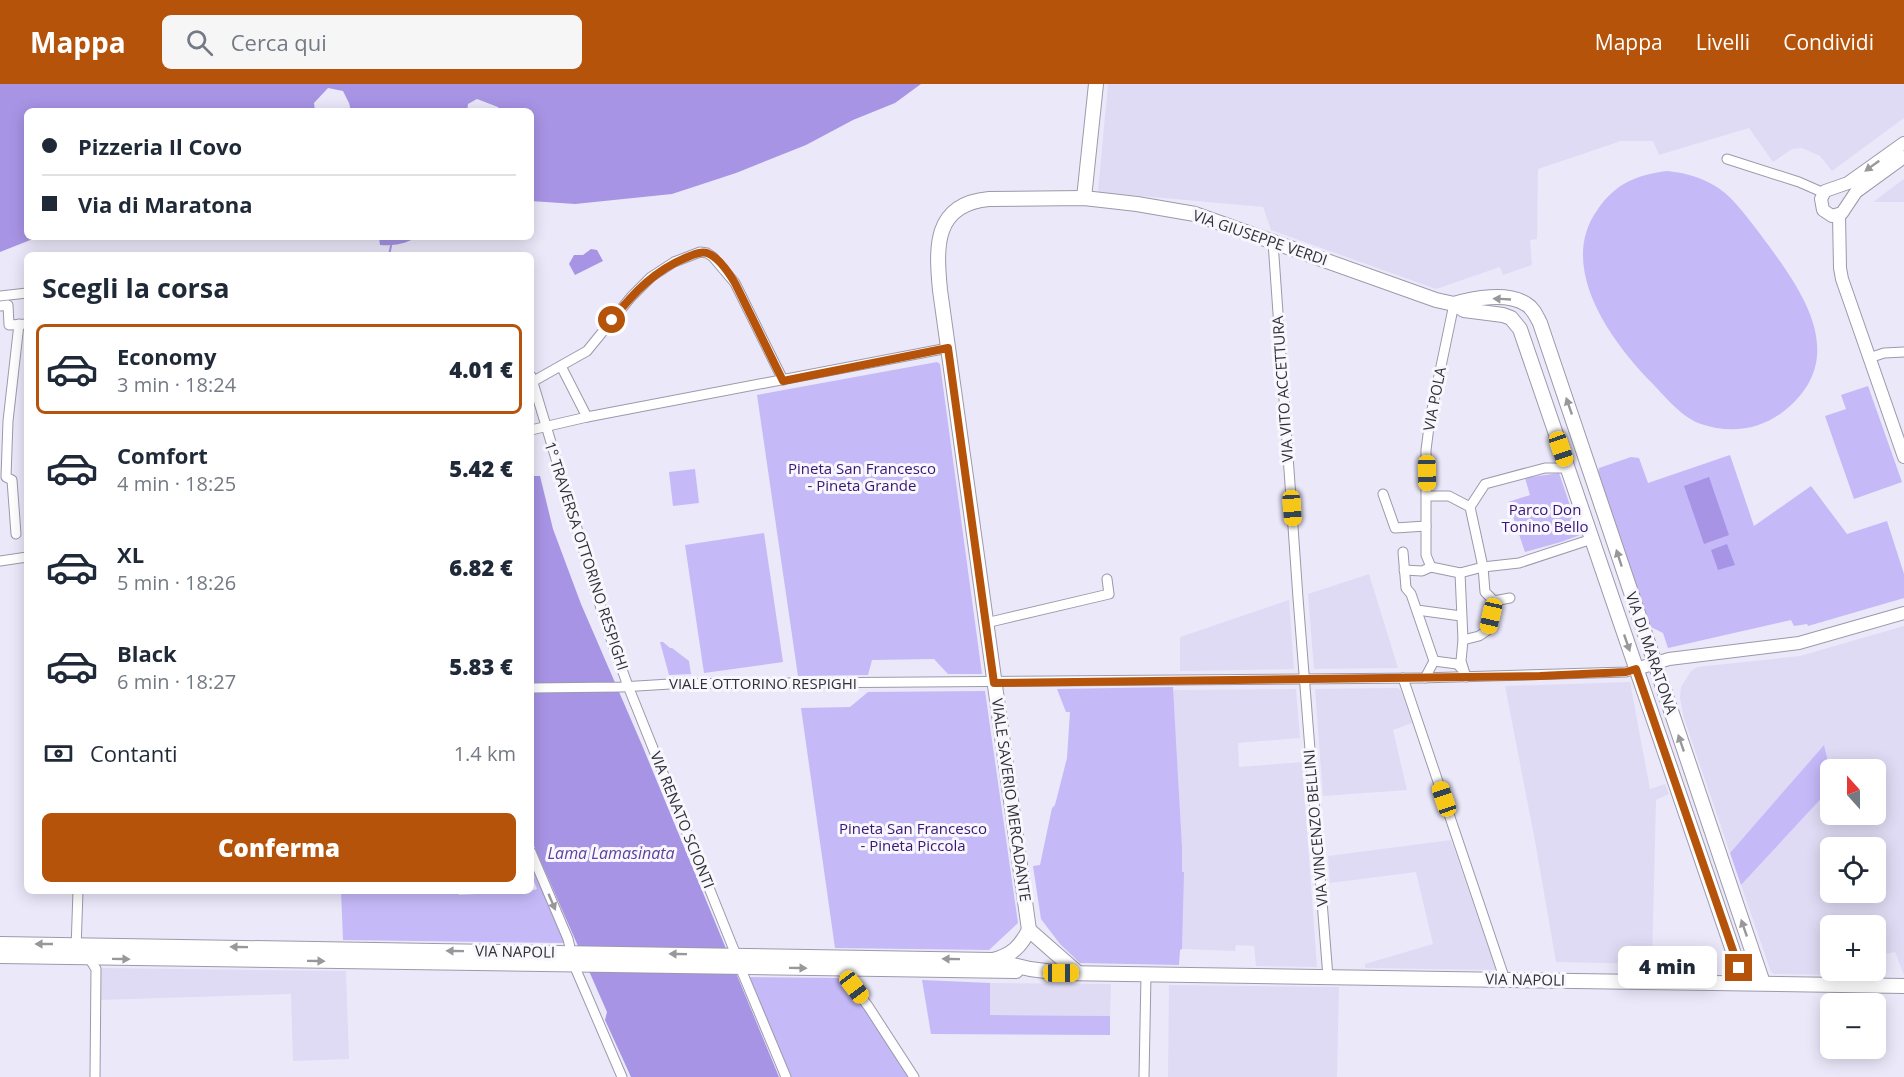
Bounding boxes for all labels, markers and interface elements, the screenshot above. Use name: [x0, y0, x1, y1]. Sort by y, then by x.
search box: [162, 15, 582, 69]
text: Mappa: [30, 23, 126, 61]
icon: search: [183, 26, 216, 59]
text: Cerca qui: [231, 27, 327, 57]
text: Mappa: [1595, 28, 1663, 56]
text: Livelli: [1696, 28, 1750, 56]
text: Condividi: [1783, 28, 1874, 56]
text: Pizzeria Il Covo: [78, 131, 242, 161]
one-way arrow: [1864, 160, 1880, 173]
text: Via di Maratona: [78, 189, 253, 219]
street label: VIA GIUSEPPE VERDI: [1190, 205, 1330, 269]
text: Scegli la corsa: [42, 269, 230, 306]
one-way arrow: [1493, 294, 1512, 303]
route start: [598, 306, 625, 333]
street label: VIA VITO ACCETTURA: [1267, 315, 1297, 463]
text: Economy: [117, 341, 216, 371]
icon: car: [45, 342, 99, 396]
text: 4.01 €: [449, 354, 513, 384]
street label: VIA POLA: [1418, 365, 1450, 432]
text: 3 min · 18:24: [117, 371, 236, 398]
one-way arrow: [1564, 397, 1573, 415]
car: [1547, 429, 1575, 469]
street label: 1° TRAVERSA OTTORINO RESPIGHI: [540, 439, 633, 673]
text: Comfort: [117, 440, 208, 470]
icon: car: [45, 441, 99, 495]
text: 5.42 €: [449, 453, 513, 483]
car: [1418, 455, 1436, 491]
park label: Pineta San Francesco - Pineta Grande: [788, 458, 936, 495]
text: 4 min · 18:25: [117, 470, 236, 497]
car: [1282, 489, 1302, 527]
park label: Parco Don Tonino Bello: [1501, 499, 1589, 536]
text: XL: [117, 539, 144, 569]
icon: car: [45, 540, 99, 594]
one-way arrow: [1614, 549, 1624, 567]
text: 6.82 €: [449, 552, 513, 582]
text: 5 min · 18:26: [117, 569, 236, 596]
street label: VIA DI MARATONA: [1622, 589, 1682, 717]
car: [1478, 596, 1504, 636]
one-way arrow: [1623, 634, 1633, 652]
text: Black: [117, 638, 177, 668]
icon: car: [45, 639, 99, 693]
text: 5.83 €: [449, 651, 513, 681]
text: 6 min · 18:27: [117, 668, 236, 695]
street label: VIALE OTTORINO RESPIGHI: [669, 673, 857, 693]
street label: VIALE SAVERIO MERCADANTE: [988, 697, 1036, 903]
one-way arrow: [1676, 734, 1686, 752]
icon: cash: [42, 737, 75, 770]
text: Contanti: [90, 738, 178, 768]
text: 1.4 km: [454, 740, 516, 767]
street label: VIA RENATO SCIONTI: [646, 748, 720, 891]
street label: VIA VINCENZO BELLINI: [1298, 749, 1332, 907]
north arrow: [1820, 759, 1886, 825]
map controls: [1820, 759, 1886, 1059]
car: [1430, 779, 1458, 819]
button: Conferma: [42, 813, 516, 882]
park label: Pineta San Francesco - Pineta Piccola: [839, 818, 987, 855]
button: locate: [1820, 837, 1886, 903]
water label: Lama Lamasinata: [547, 842, 675, 864]
one-way arrow: [547, 893, 557, 911]
button: +: [1820, 915, 1886, 981]
one-way arrow: [1739, 919, 1748, 937]
one-way arrow: [35, 940, 54, 949]
street label: VIA NAPOLI: [475, 940, 555, 962]
one-way arrow: [230, 942, 249, 952]
one-way arrow: [446, 946, 465, 956]
callout: 4 min: [1619, 947, 1718, 989]
one-way arrow: [668, 949, 687, 959]
text: 4 min: [1639, 953, 1696, 980]
one-way arrow: [112, 954, 131, 964]
one-way arrow: [942, 954, 961, 964]
route end: [1725, 954, 1752, 981]
one-way arrow: [307, 956, 326, 966]
one-way arrow: [789, 963, 808, 973]
car: [1043, 964, 1079, 982]
car: [836, 967, 872, 1007]
street label: VIA NAPOLI: [1485, 968, 1565, 990]
button: −: [1820, 993, 1886, 1059]

